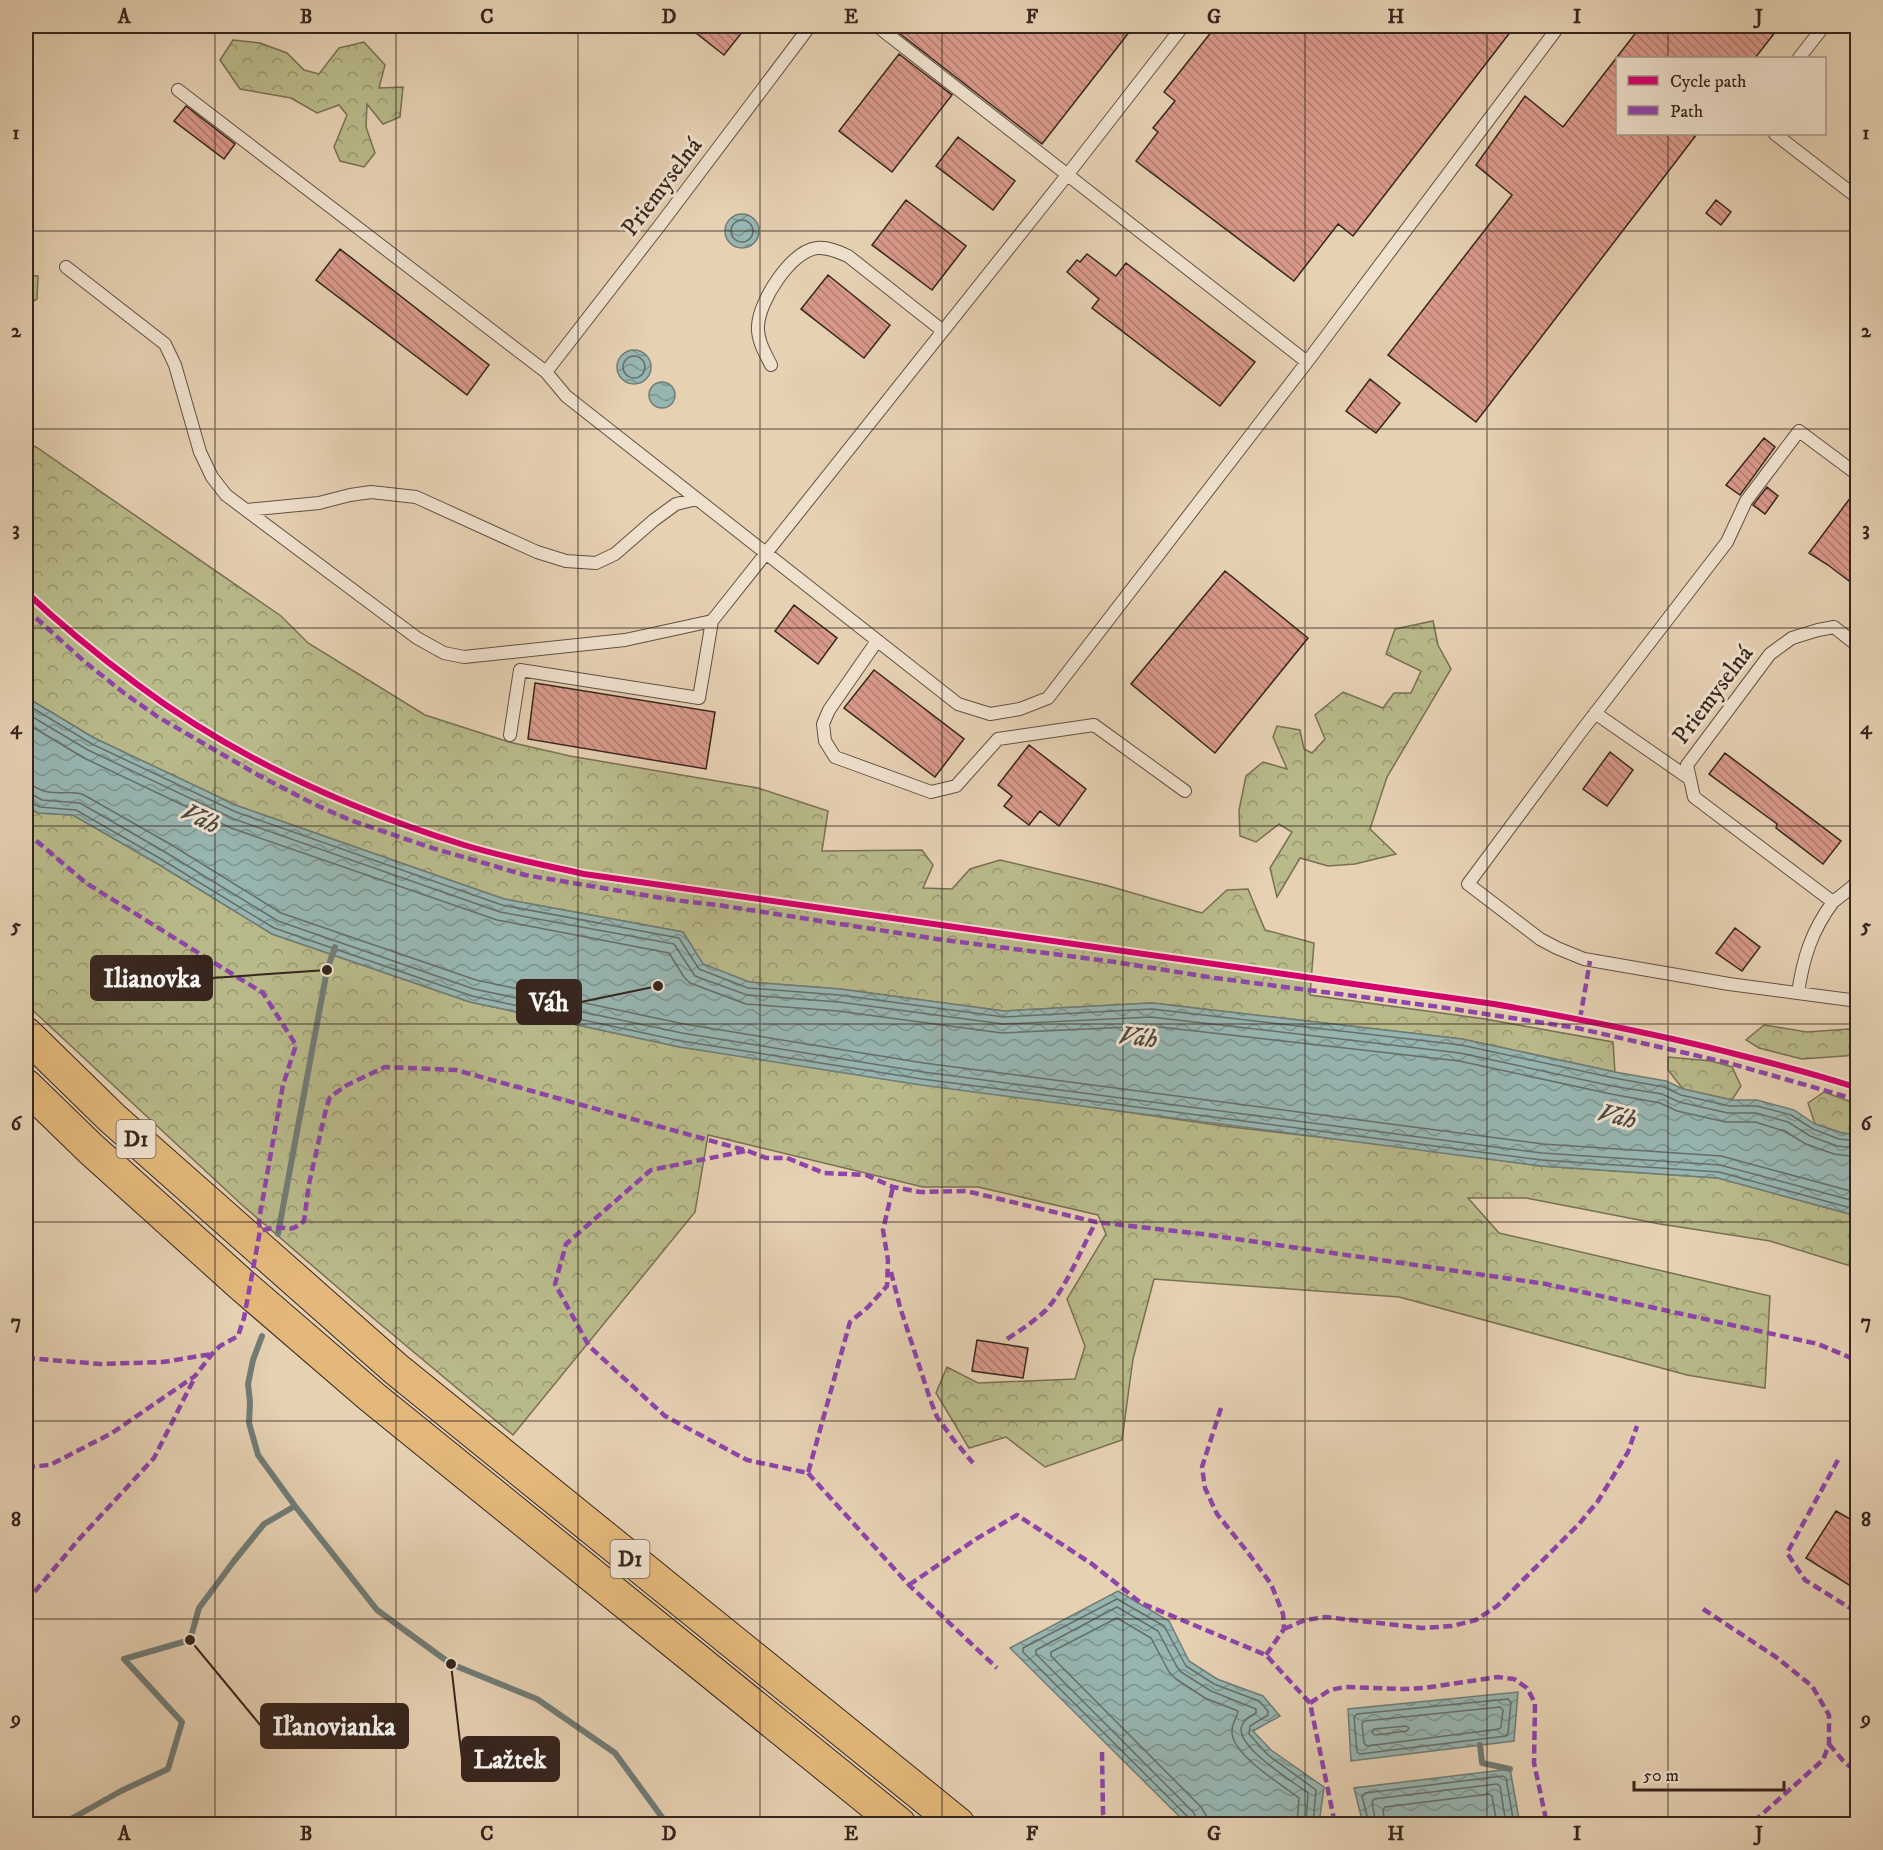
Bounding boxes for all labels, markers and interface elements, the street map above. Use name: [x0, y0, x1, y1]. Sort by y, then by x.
text: A: [117, 5, 132, 30]
text: B: [300, 5, 312, 30]
text: C: [480, 5, 494, 30]
text: D: [662, 5, 677, 30]
text: E: [844, 5, 858, 30]
text: F: [1026, 5, 1039, 30]
text: G: [1207, 5, 1221, 30]
text: H: [1388, 5, 1405, 30]
text: I: [1573, 5, 1581, 30]
text: J: [1753, 5, 1763, 30]
legend: [1616, 57, 1826, 135]
text: Cycle path: [1670, 71, 1747, 93]
text: Path: [1670, 101, 1704, 123]
text: 1: [12, 121, 20, 146]
text: 1: [1862, 121, 1870, 146]
street label: Priemyselná: [615, 131, 709, 242]
text: 2: [11, 319, 22, 344]
text: 2: [1861, 319, 1872, 344]
text: 3: [12, 517, 20, 542]
text: 3: [1862, 517, 1870, 542]
street label: Priemyselná: [1666, 639, 1760, 750]
text: 4: [10, 716, 23, 741]
text: 4: [1860, 716, 1873, 741]
water label: Váh: [175, 796, 225, 842]
text: 5: [10, 914, 21, 939]
text: 5: [1860, 914, 1871, 939]
callout: Ilianovka: [91, 956, 212, 1000]
text: Ilianovka: [103, 963, 202, 996]
callout: Váh: [517, 980, 581, 1024]
text: Váh: [528, 987, 569, 1020]
water label: Váh: [1117, 1020, 1159, 1056]
water label: Váh: [1594, 1097, 1640, 1138]
text: 6: [11, 1112, 23, 1137]
text: 6: [1861, 1112, 1873, 1137]
road number: D1: [116, 1120, 156, 1158]
text: 7: [11, 1310, 21, 1335]
text: 7: [1861, 1310, 1871, 1335]
text: 8: [11, 1508, 21, 1533]
text: 8: [1861, 1508, 1871, 1533]
road number: D1: [610, 1540, 650, 1578]
callout: Iľanovianka: [261, 1704, 408, 1748]
text: 9: [9, 1707, 21, 1732]
text: 9: [1859, 1707, 1871, 1732]
text: Iľanovianka: [272, 1711, 397, 1744]
callout: Lažtek: [462, 1737, 559, 1781]
text: Lažtek: [473, 1744, 548, 1777]
scale bar: [1634, 1754, 1784, 1792]
text: 50 m: [1643, 1765, 1679, 1787]
text: A: [117, 1822, 132, 1847]
text: B: [300, 1822, 312, 1847]
text: C: [480, 1822, 494, 1847]
text: D: [662, 1822, 677, 1847]
text: E: [844, 1822, 858, 1847]
text: F: [1026, 1822, 1039, 1847]
text: G: [1207, 1822, 1221, 1847]
text: H: [1388, 1822, 1405, 1847]
text: I: [1573, 1822, 1581, 1847]
text: J: [1753, 1822, 1763, 1847]

